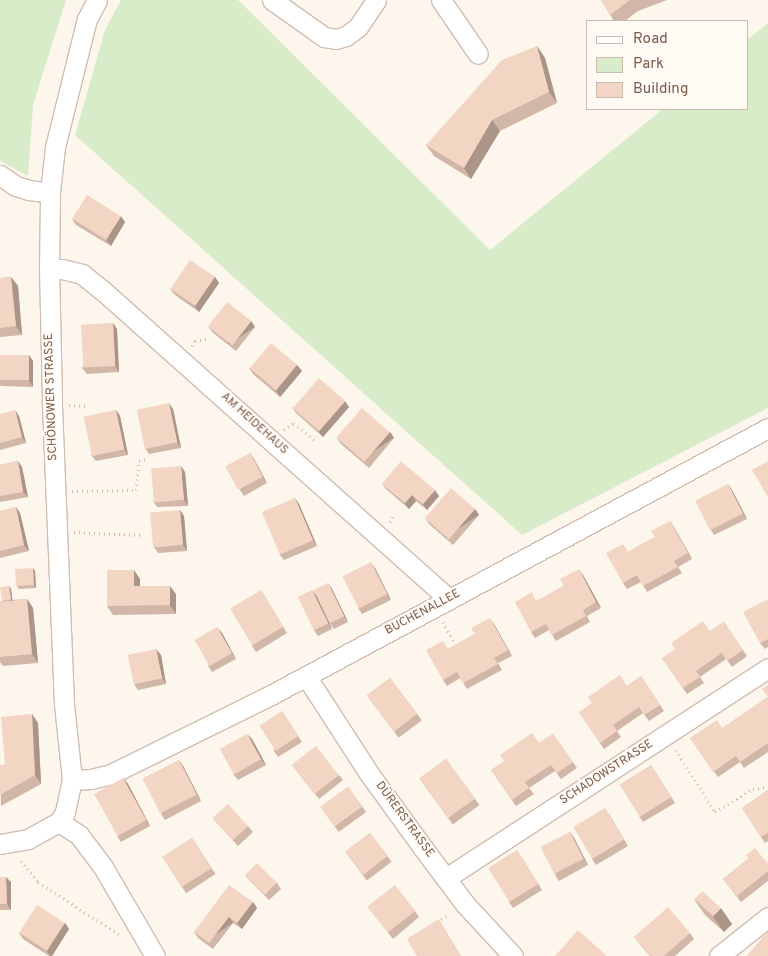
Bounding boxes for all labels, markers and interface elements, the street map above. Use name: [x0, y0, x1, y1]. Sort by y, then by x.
legend: [586, 20, 748, 110]
text: Road: [633, 30, 668, 49]
text: Park: [633, 55, 664, 74]
text: Building: [633, 80, 688, 99]
street label: SCHÖNOWER STRASSE: [43, 333, 61, 461]
street label: AM HEIDEHAUS: [217, 390, 291, 458]
street label: BUCHENALLEE: [383, 587, 463, 639]
street label: SCHADOWSTRASSE: [558, 737, 656, 809]
street label: DÜRERSTRASSE: [372, 779, 436, 861]

